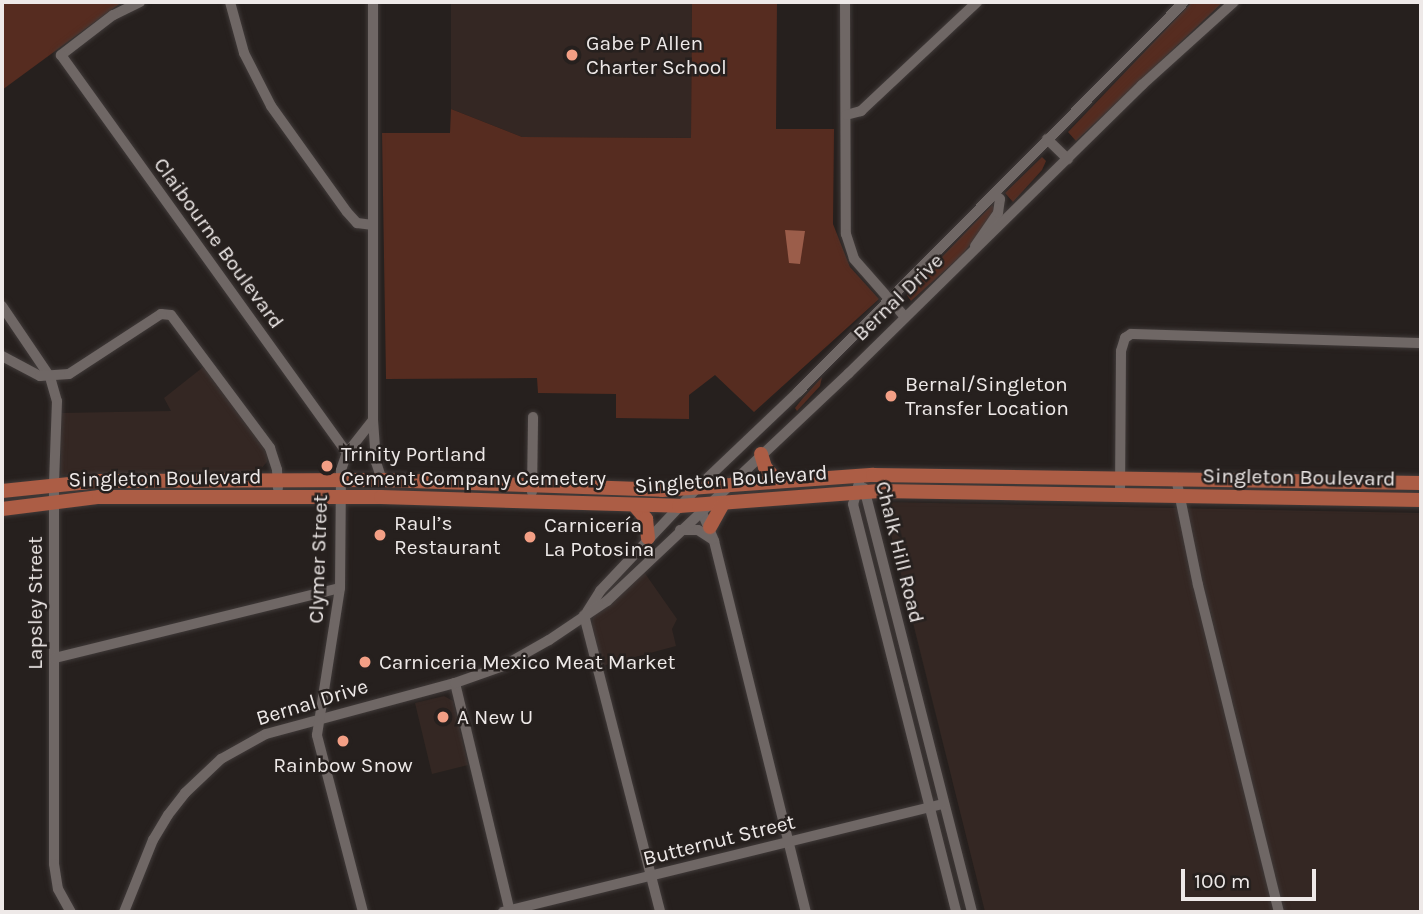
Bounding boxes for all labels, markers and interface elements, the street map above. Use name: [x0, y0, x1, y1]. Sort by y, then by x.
place label: Gabe P Allen Charter School: [586, 30, 727, 80]
marker: Gabe P Allen Charter School: [564, 47, 580, 63]
street label: Claibourne Boulevard: [148, 153, 290, 333]
street label: Bernal Drive: [848, 248, 948, 346]
place label: Bernal/Singleton Transfer Location: [905, 371, 1069, 421]
marker: Bernal/Singleton Transfer Location: [883, 388, 899, 404]
place label: Trinity Portland Cement Company Cemetery: [341, 441, 606, 491]
marker: Trinity Portland Cement Company Cemetery: [319, 458, 335, 474]
street label: Singleton Boulevard: [634, 460, 828, 498]
street label: Singleton Boulevard: [1202, 463, 1396, 491]
street label: Singleton Boulevard: [68, 464, 262, 492]
street label: Chalk Hill Road: [870, 479, 930, 625]
street label: Clymer Street: [303, 494, 333, 624]
place label: Raul’s Restaurant: [394, 510, 501, 560]
place label: Carnicería La Potosina: [544, 512, 654, 562]
marker: Raul’s Restaurant: [372, 527, 388, 543]
marker: Carnicería La Potosina: [522, 529, 538, 545]
street label: Lapsley Street: [22, 536, 48, 670]
place label: Carniceria Mexico Meat Market: [379, 649, 675, 675]
marker: Carniceria Mexico Meat Market: [357, 654, 373, 670]
street label: Bernal Drive: [253, 673, 371, 731]
place label: A New U: [457, 704, 533, 730]
marker: A New U: [435, 709, 451, 725]
marker: Rainbow Snow: [335, 733, 351, 749]
place label: Rainbow Snow: [273, 752, 413, 778]
street label: Butternut Street: [640, 809, 798, 871]
scale bar: [1185, 855, 1320, 899]
text: 100 m: [1194, 869, 1251, 893]

